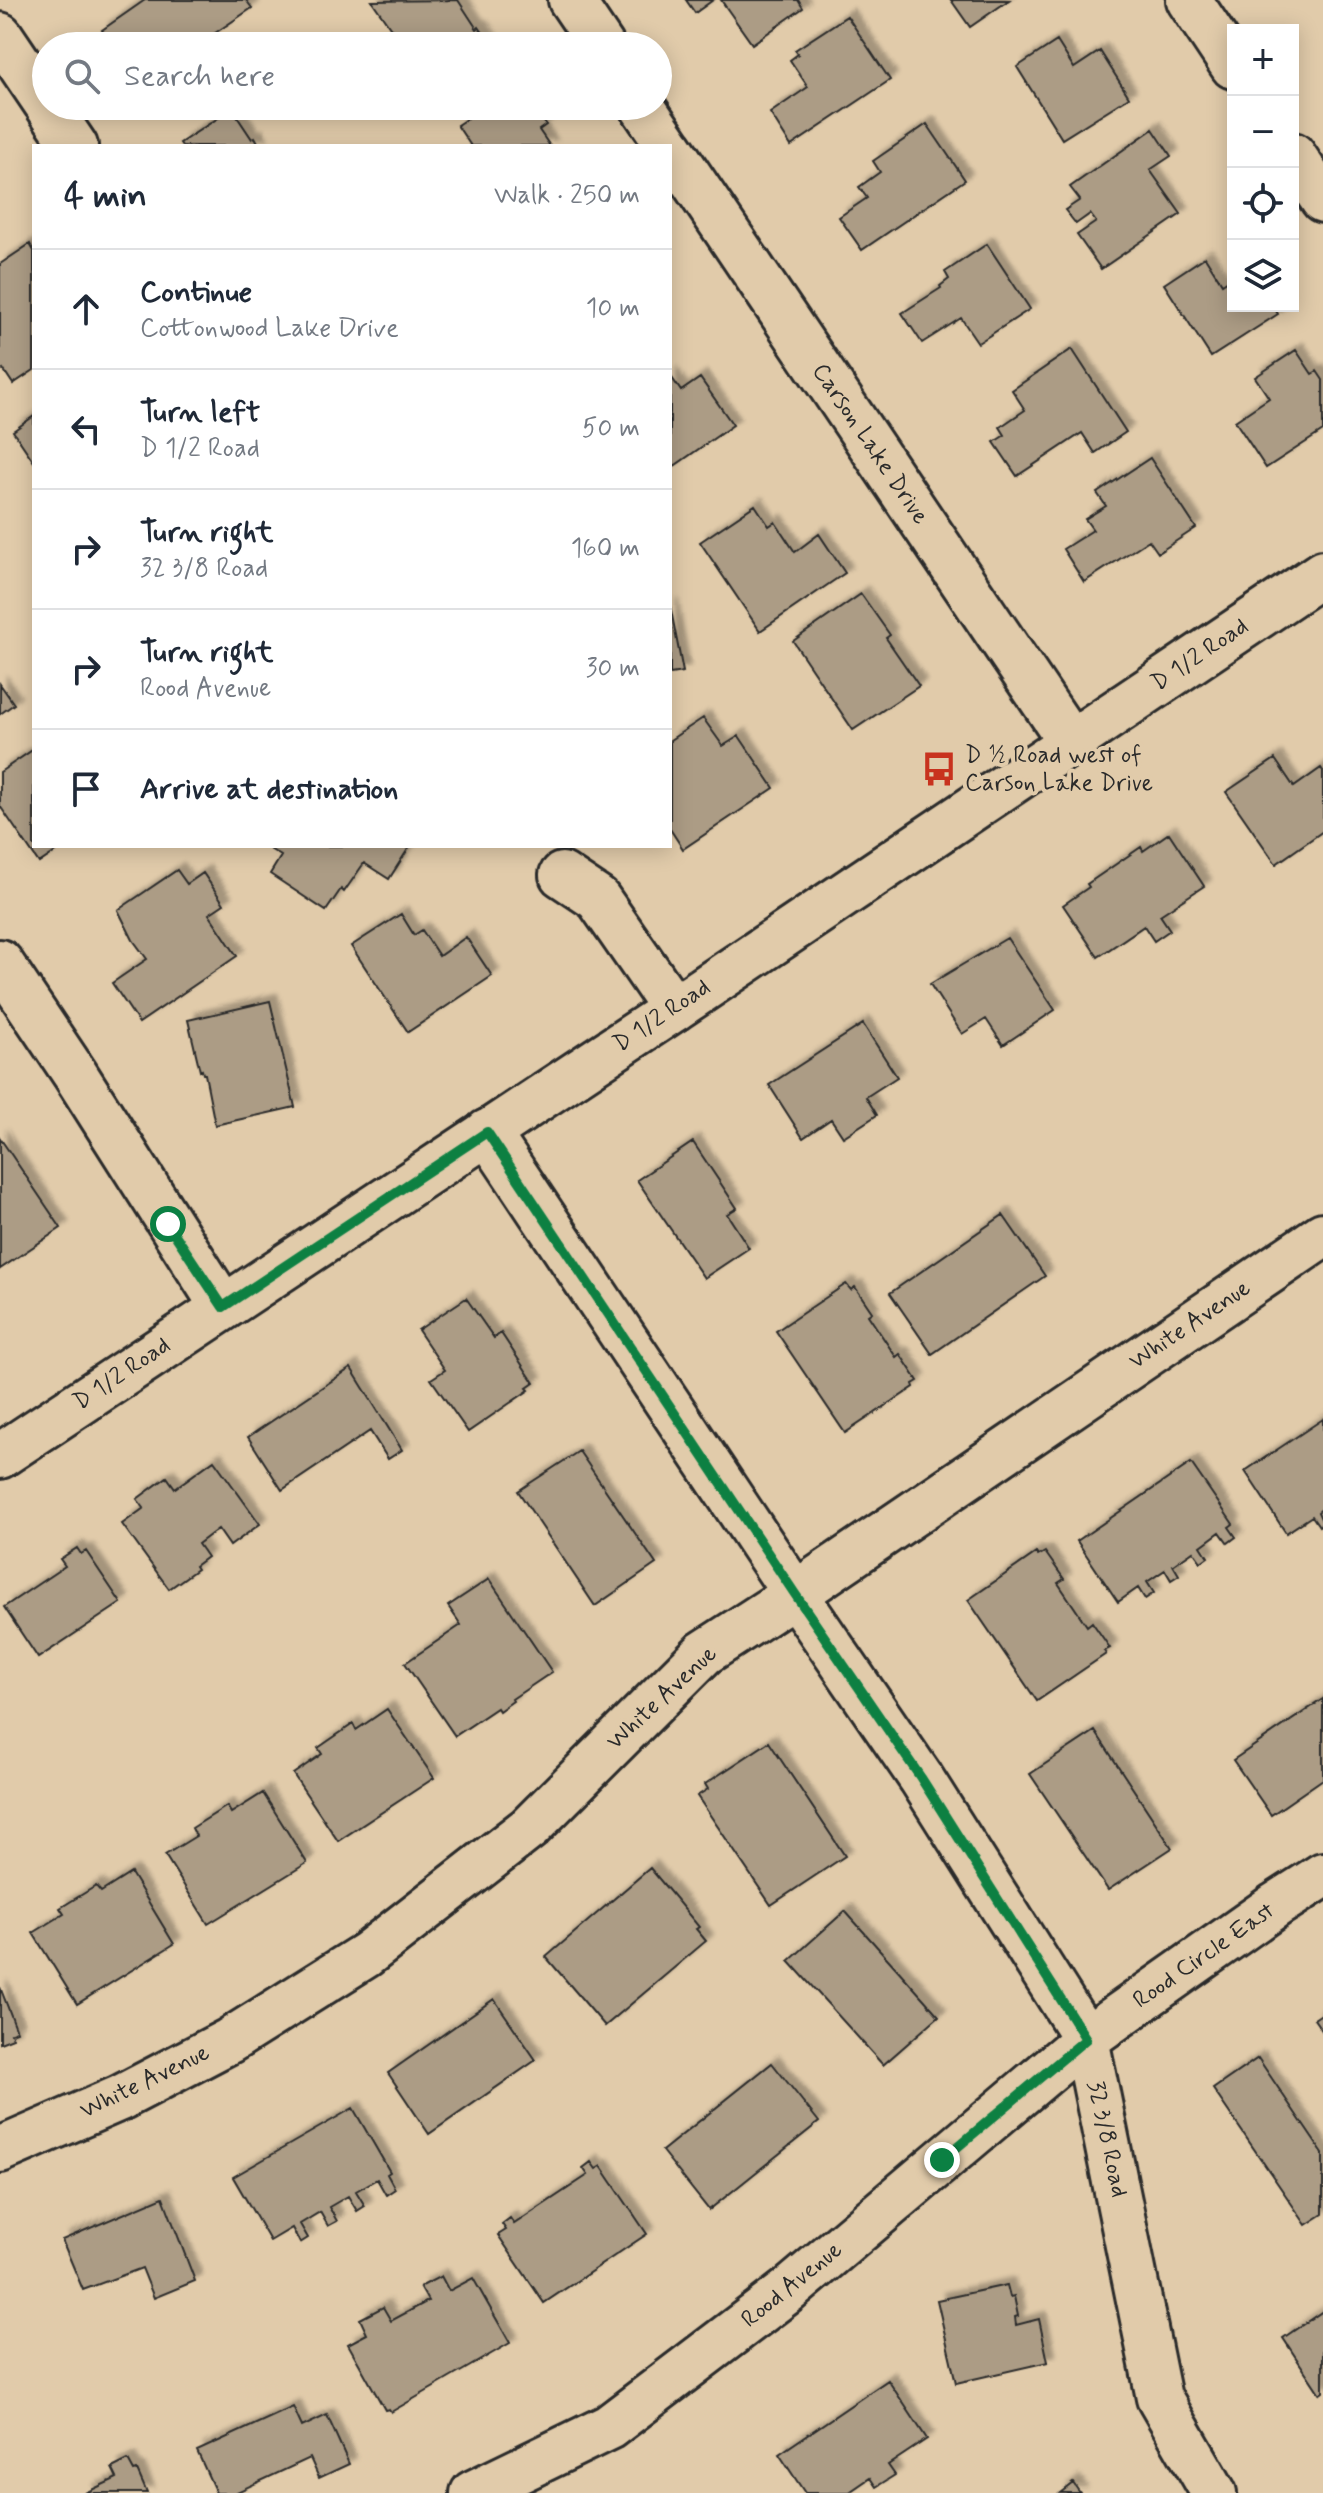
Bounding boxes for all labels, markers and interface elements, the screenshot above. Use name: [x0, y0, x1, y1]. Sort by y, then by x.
map controls: [1227, 24, 1299, 312]
button: +: [1227, 24, 1299, 96]
search box: [32, 32, 672, 120]
icon: search: [60, 54, 104, 98]
text: Search here: [124, 57, 275, 96]
button: −: [1227, 96, 1299, 168]
button: locate: [1227, 168, 1299, 240]
text: 4 min: [64, 174, 147, 219]
text: Walk · 250 m: [494, 179, 640, 213]
button: layers: [1227, 240, 1299, 312]
text: Continue: [140, 273, 252, 312]
icon: ahead: [64, 287, 108, 331]
text: 10 m: [586, 292, 640, 326]
text: Cottonwood Lake Drive: [140, 312, 399, 346]
street label: Carson Lake Drive: [805, 357, 935, 531]
text: Turn left: [140, 393, 260, 432]
icon: left: [64, 407, 108, 451]
text: 50 m: [582, 412, 640, 446]
text: D 1/2 Road: [140, 432, 260, 466]
text: Turn right: [140, 513, 273, 552]
icon: right: [64, 527, 108, 571]
text: 160 m: [571, 532, 640, 566]
text: 32 3/8 Road: [140, 552, 268, 586]
street label: D 1/2 Road: [1146, 611, 1254, 699]
text: Turn right: [140, 633, 273, 672]
icon: right: [64, 647, 108, 691]
text: 30 m: [586, 652, 640, 686]
text: Rood Avenue: [140, 672, 271, 706]
place label: D ½ Road west of Carson Lake Drive: [965, 740, 1153, 799]
bus stop icon: D ½ Road west of Carson Lake Drive: [920, 750, 958, 788]
icon: arrive: [64, 767, 108, 811]
text: Arrive at destination: [140, 770, 398, 809]
street label: D 1/2 Road: [608, 972, 716, 1060]
route start: [150, 1206, 186, 1242]
street label: White Avenue: [1123, 1273, 1257, 1377]
street label: D 1/2 Road: [68, 1330, 176, 1418]
street label: White Avenue: [600, 1639, 724, 1757]
street label: Rood Circle East: [1127, 1896, 1281, 2016]
street label: White Avenue: [75, 2037, 215, 2127]
street label: 32 3/8 Road: [1080, 2078, 1134, 2200]
route end: [924, 2142, 960, 2178]
street label: Rood Avenue: [735, 2235, 849, 2335]

